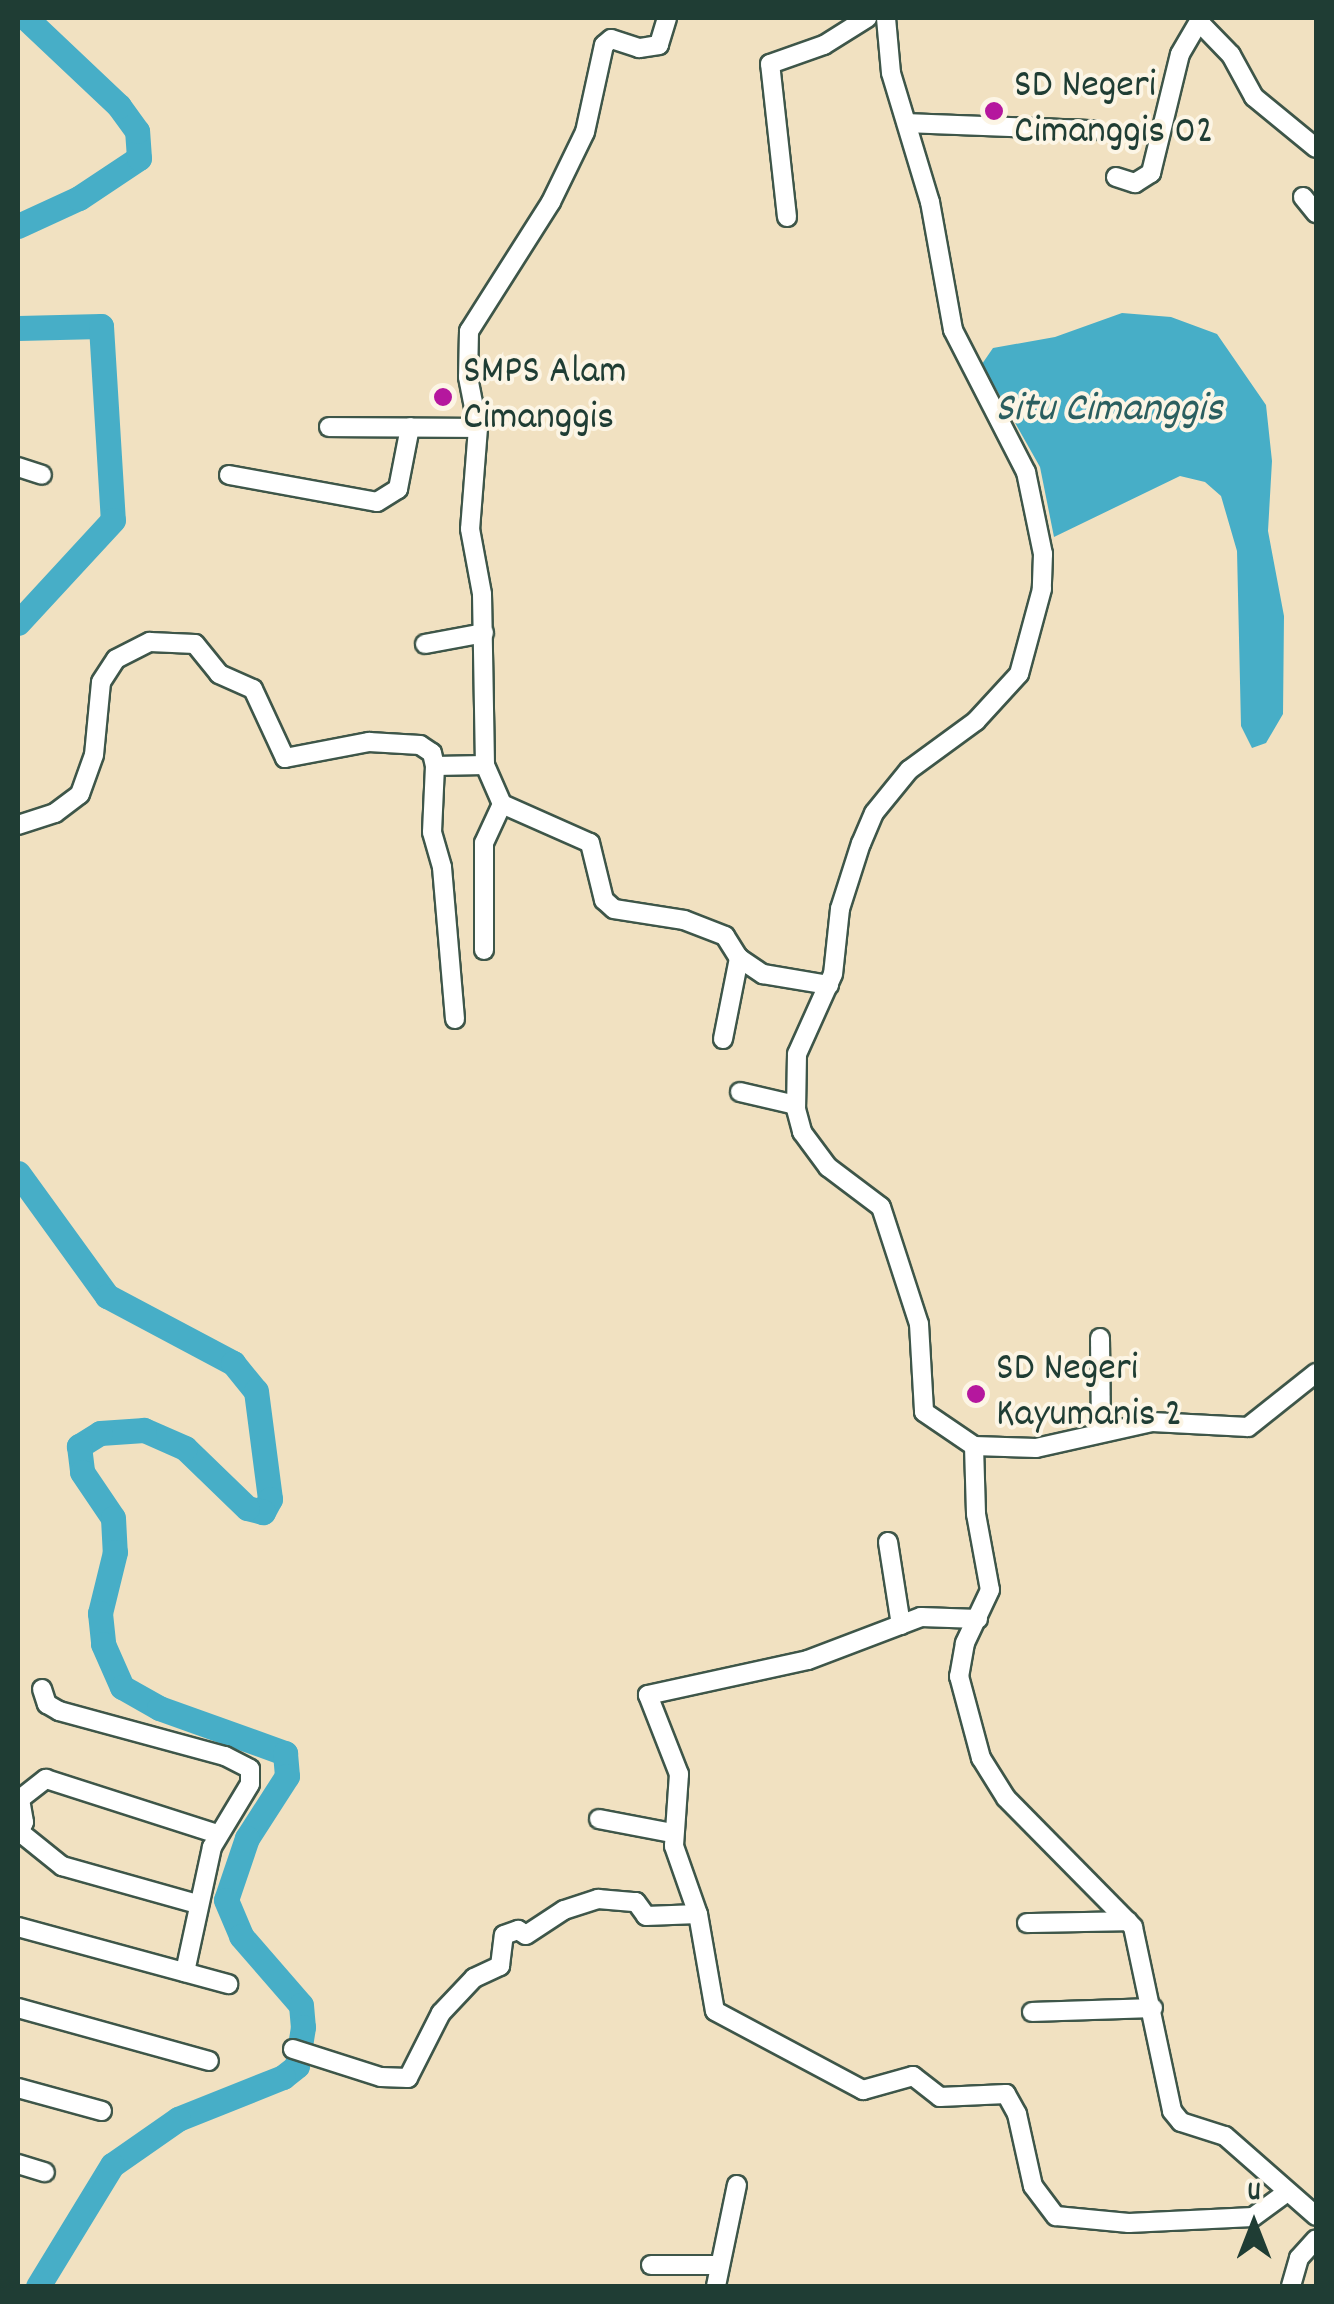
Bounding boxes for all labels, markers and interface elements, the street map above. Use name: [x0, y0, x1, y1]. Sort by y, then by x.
place label: SD Negeri Cimanggis 02: [1014, 64, 1213, 158]
marker: SD Negeri Cimanggis 02: [983, 100, 1005, 122]
place label: SMPS Alam Cimanggis: [463, 350, 627, 444]
marker: SMPS Alam Cimanggis: [432, 386, 454, 408]
water label: Situ Cimanggis: [995, 386, 1223, 436]
place label: SD Negeri Kayumanis 2: [996, 1347, 1182, 1441]
marker: SD Negeri Kayumanis 2: [965, 1383, 987, 1405]
north arrow: [1204, 2174, 1304, 2274]
text: U: [1247, 2174, 1261, 2214]

